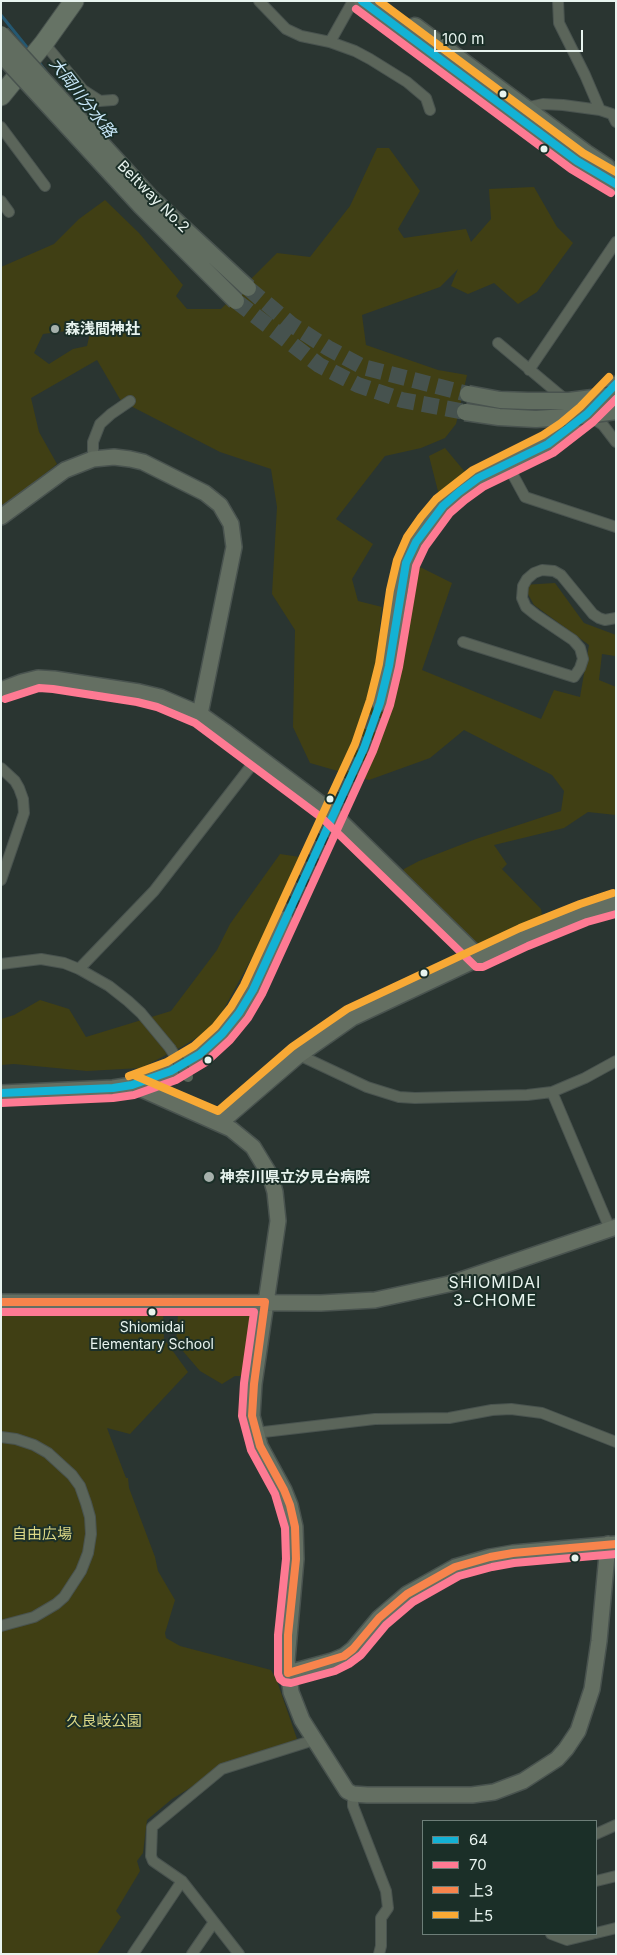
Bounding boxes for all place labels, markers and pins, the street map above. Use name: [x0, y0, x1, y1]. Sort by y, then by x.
unlabelled marker: [498, 89, 508, 99]
unlabelled marker: [539, 144, 549, 154]
place label: 森浅間神社: [65, 320, 140, 338]
marker: 森浅間神社: [49, 323, 61, 335]
unlabelled marker: [325, 794, 335, 804]
unlabelled marker: [419, 968, 429, 978]
unlabelled marker: [203, 1055, 213, 1065]
place label: 神奈川県立汐見台病院: [220, 1168, 370, 1186]
marker: 神奈川県立汐見台病院: [202, 1170, 216, 1184]
marker: Shiomidai Elementary School: [147, 1307, 157, 1317]
place label: Shiomidai Elementary School: [90, 1320, 214, 1352]
unlabelled marker: [570, 1553, 580, 1563]

